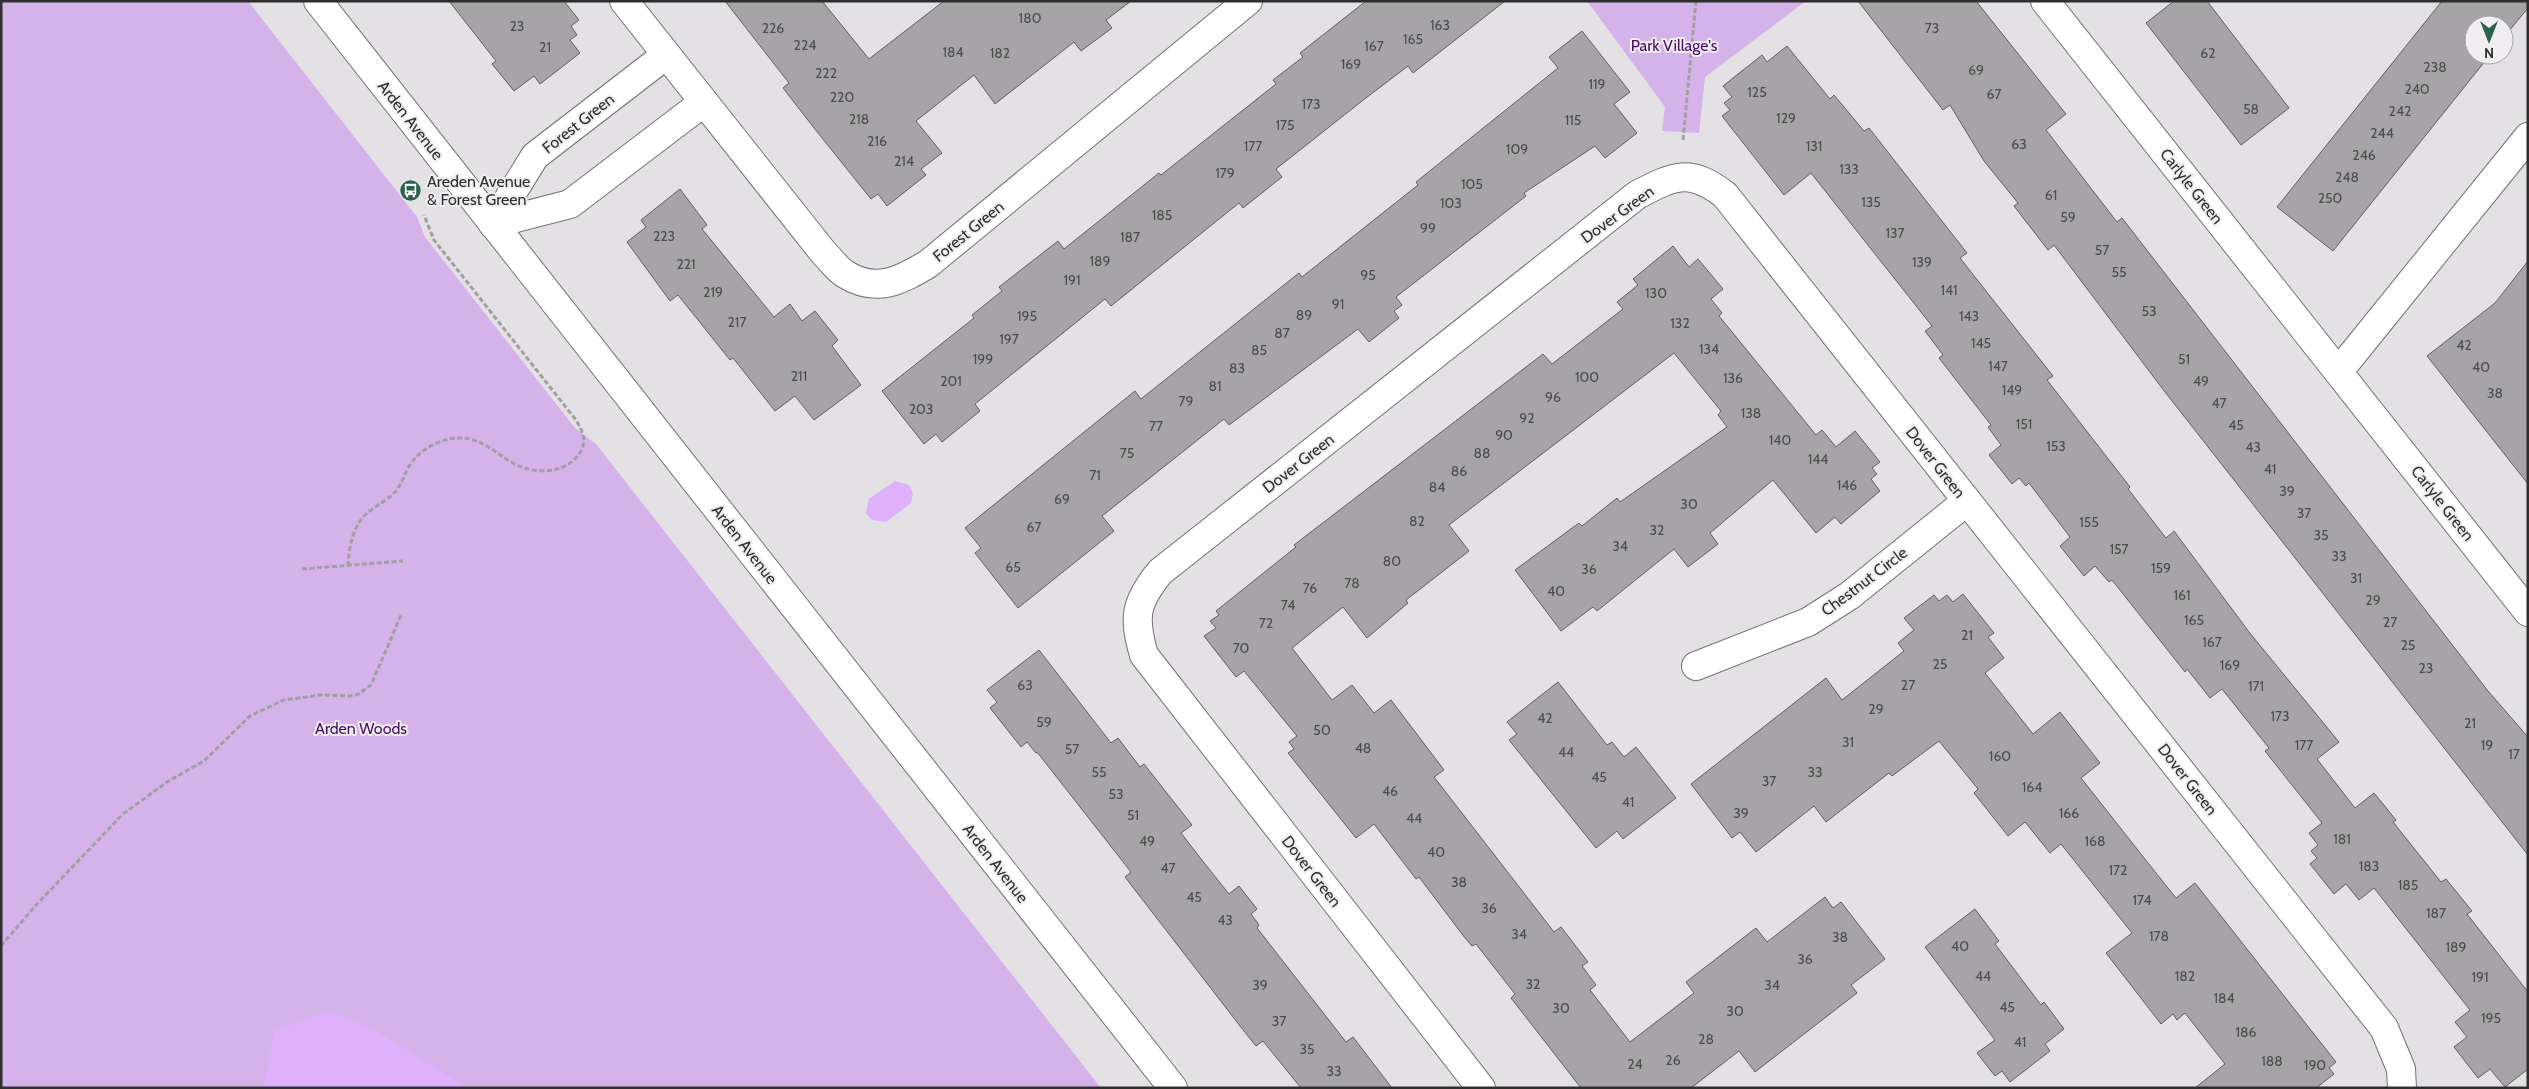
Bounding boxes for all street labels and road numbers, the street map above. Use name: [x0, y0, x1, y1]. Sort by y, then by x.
street label: Arden Avenue: [374, 77, 447, 164]
street label: Forest Green: [539, 89, 618, 157]
street label: Carlyle Green: [2156, 145, 2227, 228]
street label: Dover Green: [1577, 182, 1658, 247]
street label: Forest Green: [929, 197, 1008, 266]
street label: Dover Green: [1902, 423, 1969, 502]
street label: Dover Green: [1259, 430, 1338, 497]
street label: Carlyle Green: [2407, 462, 2478, 545]
street label: Arden Avenue: [708, 501, 781, 588]
street label: Chestnut Circle: [1818, 543, 1911, 620]
street label: Dover Green: [2154, 740, 2221, 819]
street label: Arden Avenue: [959, 820, 1032, 907]
street label: Dover Green: [1278, 832, 1345, 911]

